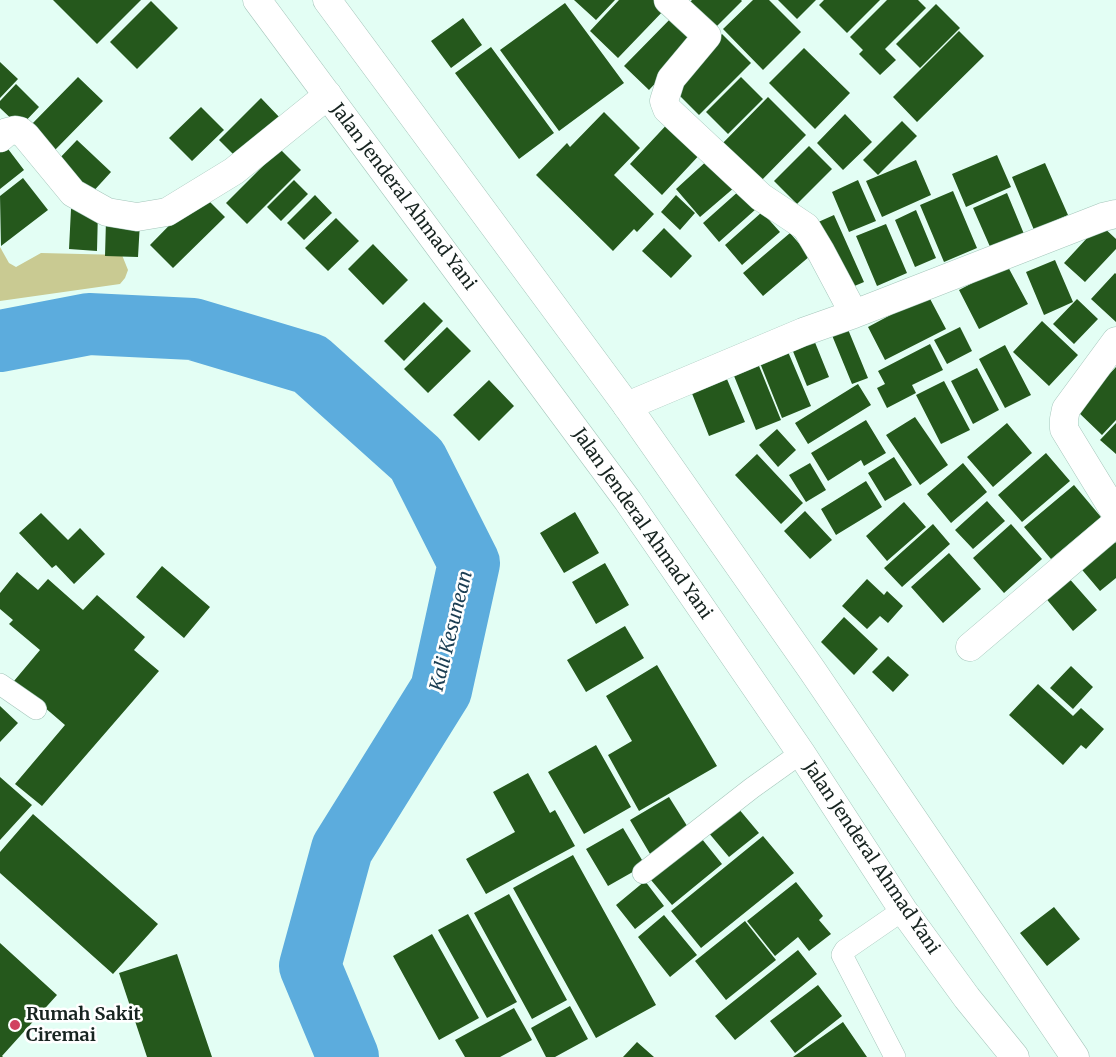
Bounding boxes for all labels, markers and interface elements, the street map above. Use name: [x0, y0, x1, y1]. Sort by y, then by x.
street label: Jalan Jenderal Ahmad Yani: [326, 100, 480, 294]
street label: Jalan Jenderal Ahmad Yani: [568, 424, 716, 624]
water label: Kali Kesunean: [426, 569, 478, 693]
street label: Jalan Jenderal Ahmad Yani: [798, 758, 944, 958]
place label: Rumah Sakit Ciremai: [26, 1004, 141, 1046]
marker: Rumah Sakit Ciremai: [8, 1018, 22, 1032]

